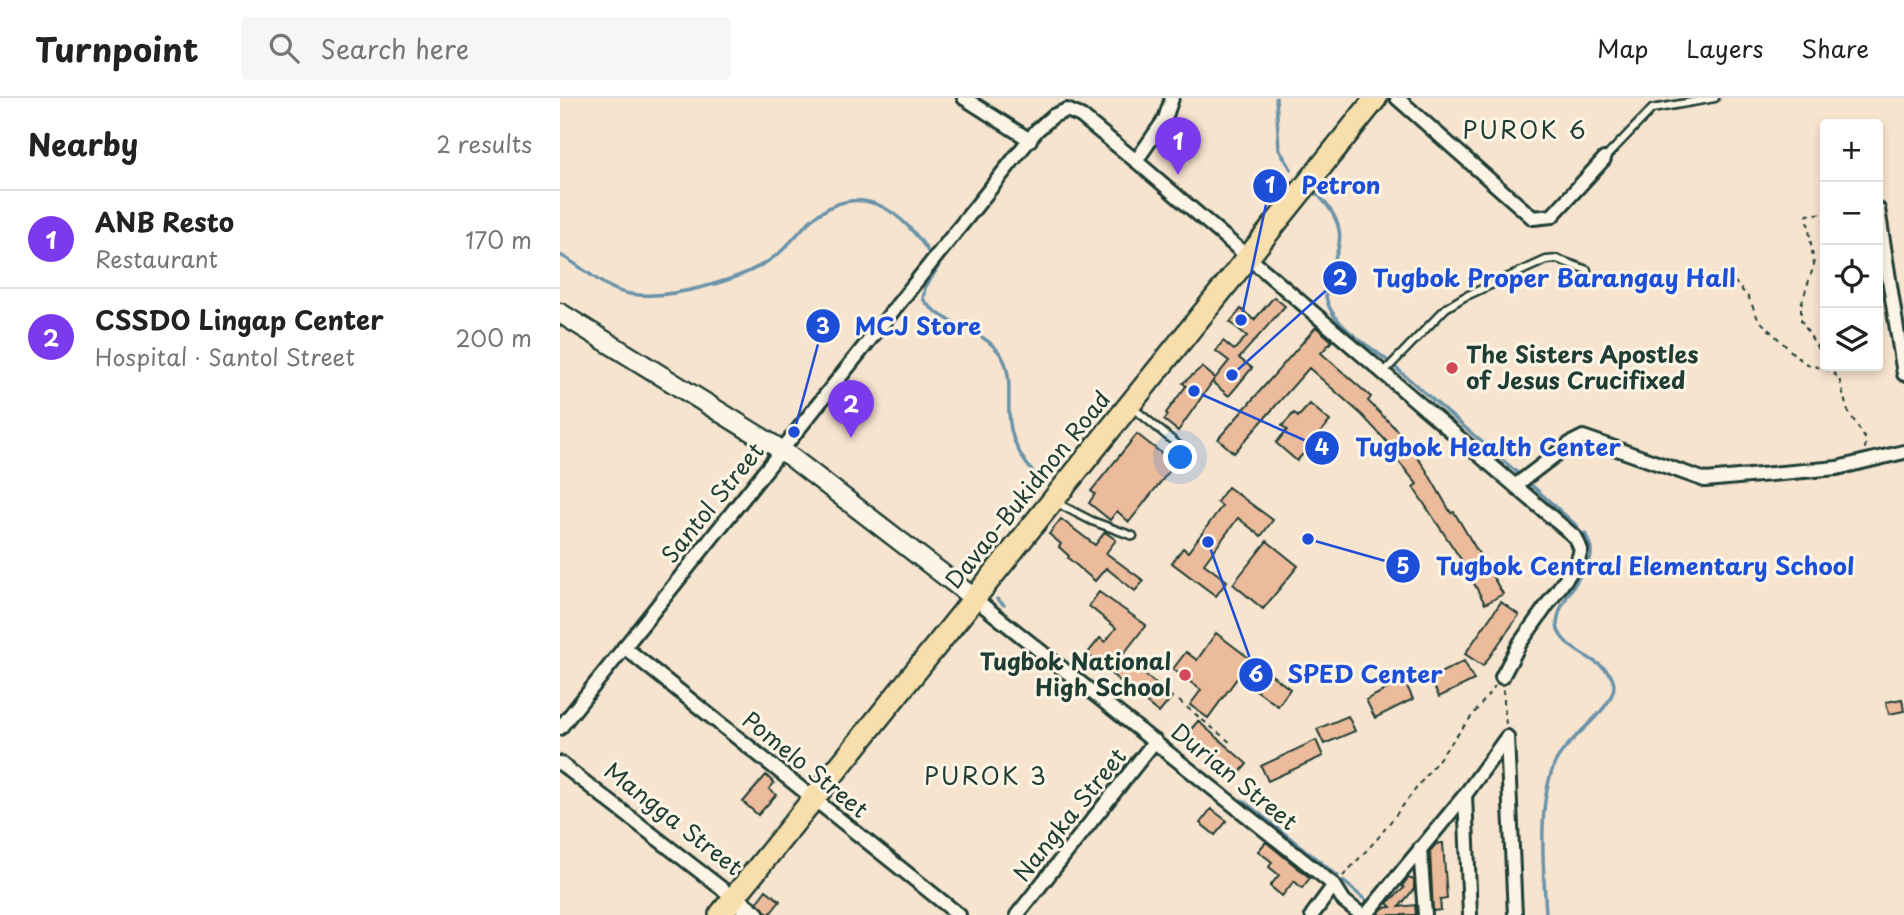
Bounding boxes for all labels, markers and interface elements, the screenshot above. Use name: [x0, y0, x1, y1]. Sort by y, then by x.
search box: [241, 17, 731, 80]
text: Turnpoint: [35, 23, 199, 73]
icon: search: [265, 29, 303, 67]
text: Search here: [321, 29, 469, 68]
text: Map: [1597, 30, 1648, 66]
text: Layers: [1686, 30, 1763, 66]
text: Share: [1801, 30, 1869, 66]
district label: PUROK 6: [1463, 111, 1587, 147]
pin: 1: [1155, 117, 1201, 175]
map controls: [1820, 119, 1883, 371]
button: +: [1820, 119, 1883, 182]
text: Nearby: [28, 121, 138, 166]
text: 2 results: [436, 126, 532, 161]
callout: Petron: [1252, 164, 1395, 209]
text: Petron: [1301, 166, 1381, 202]
text: 1: [1265, 168, 1275, 200]
button: −: [1820, 182, 1883, 245]
text: ANB Resto: [95, 202, 234, 241]
text: 1: [46, 222, 57, 257]
text: 170 m: [465, 222, 532, 257]
text: Restaurant: [95, 241, 218, 276]
button: locate: [1820, 245, 1883, 308]
callout: Tugbok Proper Barangay Hall: [1323, 256, 1749, 301]
text: Tugbok Proper Barangay Hall: [1372, 259, 1736, 295]
text: 2: [1333, 261, 1348, 293]
text: CSSDO Lingap Center: [95, 300, 384, 339]
callout: MCJ Store: [805, 304, 996, 349]
text: MCJ Store: [855, 307, 981, 343]
button: layers: [1820, 308, 1883, 371]
text: 3: [816, 309, 830, 341]
text: 2: [43, 320, 59, 355]
text: 200 m: [455, 320, 532, 355]
place label: The Sisters Apostles of Jesus Crucifixed: [1466, 336, 1699, 397]
text: Hospital · Santol Street: [95, 339, 355, 374]
marker: The Sisters Apostles of Jesus Crucifixed: [1444, 360, 1460, 376]
pin: 2: [828, 380, 874, 438]
street label: Davao-Bukidnon Road: [936, 382, 1118, 596]
callout: Tugbok Health Center: [1304, 425, 1637, 470]
text: Tugbok Health Center: [1355, 428, 1621, 464]
text: 4: [1315, 430, 1329, 462]
street label: Santol Street: [652, 434, 772, 570]
your location: [1163, 440, 1197, 474]
callout: Tugbok Central Elementary School: [1385, 544, 1871, 589]
text: Tugbok Central Elementary School: [1436, 547, 1854, 583]
text: 5: [1396, 549, 1410, 581]
place label: Tugbok National High School: [980, 643, 1171, 704]
callout: SPED Center: [1238, 652, 1457, 697]
text: SPED Center: [1287, 655, 1443, 691]
text: 6: [1249, 657, 1264, 689]
marker: Tugbok National High School: [1177, 667, 1193, 683]
street label: Pomelo Street: [735, 702, 876, 826]
street label: Durian Street: [1164, 714, 1306, 838]
street label: Nangka Street: [1004, 740, 1134, 888]
street label: Mangga Street: [597, 753, 751, 883]
district label: PUROK 3: [924, 757, 1048, 793]

